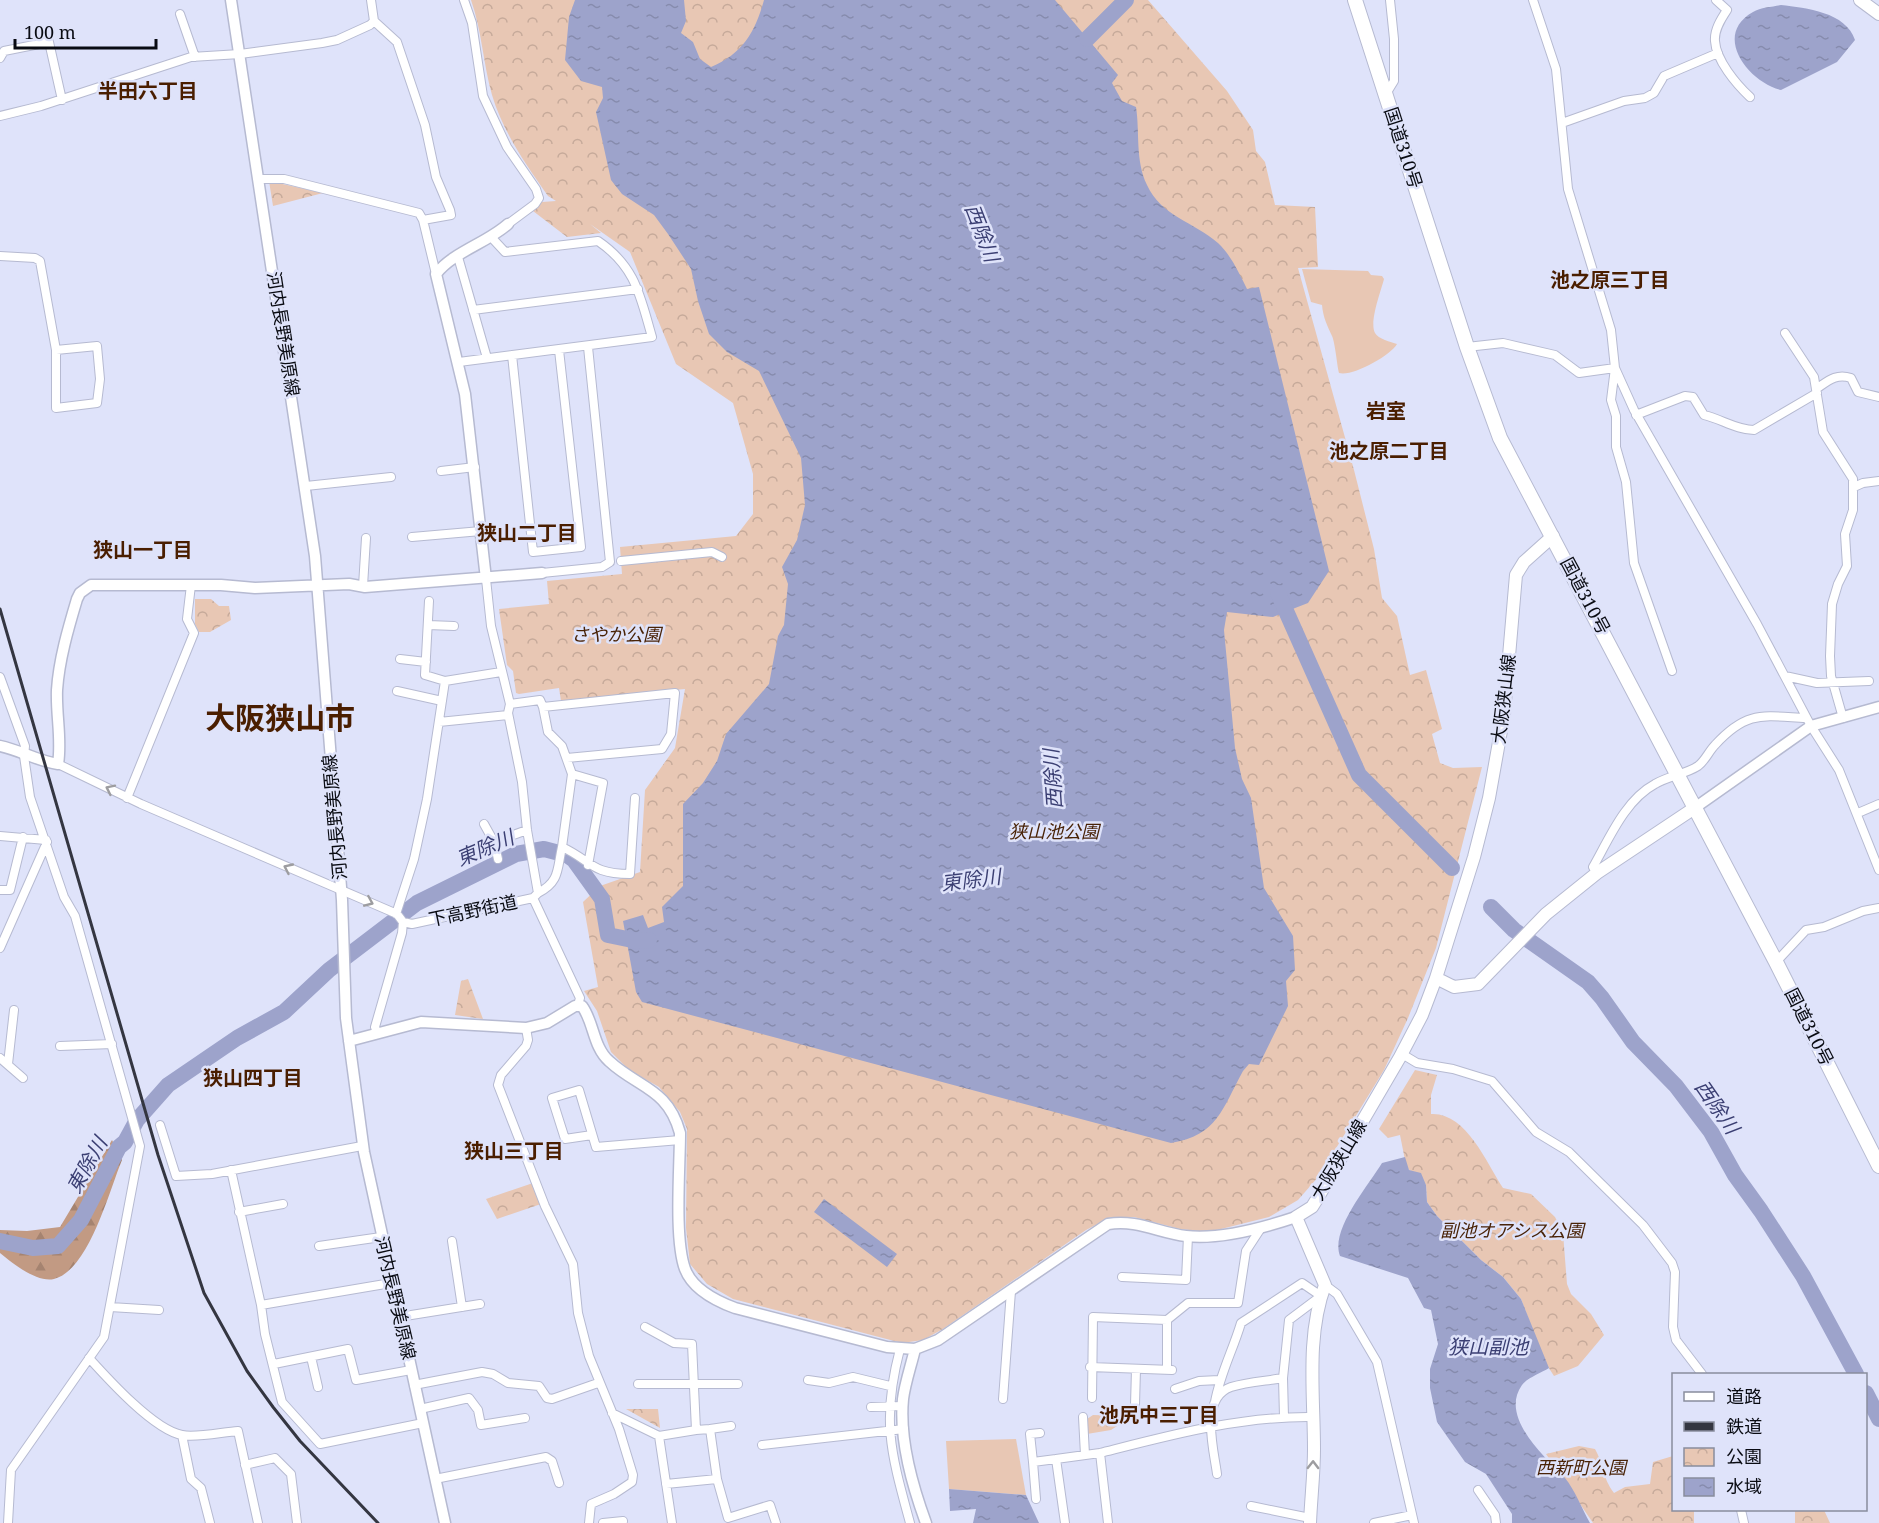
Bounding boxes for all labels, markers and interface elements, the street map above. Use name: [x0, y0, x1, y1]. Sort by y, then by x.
scale bar: [15, 12, 156, 50]
text: 100 m: [24, 20, 76, 44]
district label: 半田六丁目: [98, 77, 198, 104]
street label: 国道310号: [1380, 104, 1428, 191]
water label: 西除川: [959, 200, 1007, 268]
district label: 池之原三丁目: [1550, 266, 1670, 293]
street label: 河内長野美原線: [262, 270, 306, 398]
district label: 岩室: [1366, 397, 1406, 424]
district label: 池之原二丁目: [1329, 437, 1449, 464]
district label: 狭山二丁目: [477, 519, 577, 546]
district label: 狭山一丁目: [93, 536, 193, 563]
street label: 国道310号: [1556, 553, 1616, 638]
park label: さやか公園: [571, 622, 664, 646]
street label: 大阪狭山線: [1486, 653, 1520, 745]
district label: 大阪狭山市: [205, 697, 355, 738]
water label: 西除川: [1037, 746, 1068, 810]
street label: 河内長野美原線: [317, 753, 351, 881]
one-way arrow: [105, 785, 116, 797]
park label: 狭山池公園: [1009, 819, 1102, 843]
water label: 東除川: [452, 823, 520, 872]
water label: 東除川: [940, 862, 1004, 897]
one-way arrow: [283, 864, 294, 876]
street label: 下高野街道: [426, 889, 519, 931]
one-way arrow: [363, 895, 374, 907]
street label: 国道310号: [1780, 984, 1840, 1069]
district label: 狭山四丁目: [203, 1064, 303, 1091]
water label: 西除川: [1689, 1074, 1747, 1141]
street label: 大阪狭山線: [1305, 1115, 1372, 1204]
water label: 東除川: [60, 1130, 114, 1198]
district label: 狭山三丁目: [464, 1137, 564, 1164]
park label: 副池オアシス公園: [1440, 1218, 1587, 1242]
street label: 河内長野美原線: [370, 1234, 422, 1362]
water label: 狭山副池: [1448, 1333, 1530, 1360]
legend: [1672, 1373, 1867, 1511]
text: 道路: [1726, 1384, 1762, 1408]
district label: 池尻中三丁目: [1099, 1401, 1219, 1428]
text: 鉄道: [1726, 1414, 1762, 1438]
text: 公園: [1726, 1444, 1762, 1468]
park label: 西新町公園: [1536, 1455, 1629, 1479]
one-way arrow: [1307, 1460, 1320, 1469]
text: 水域: [1726, 1474, 1762, 1498]

